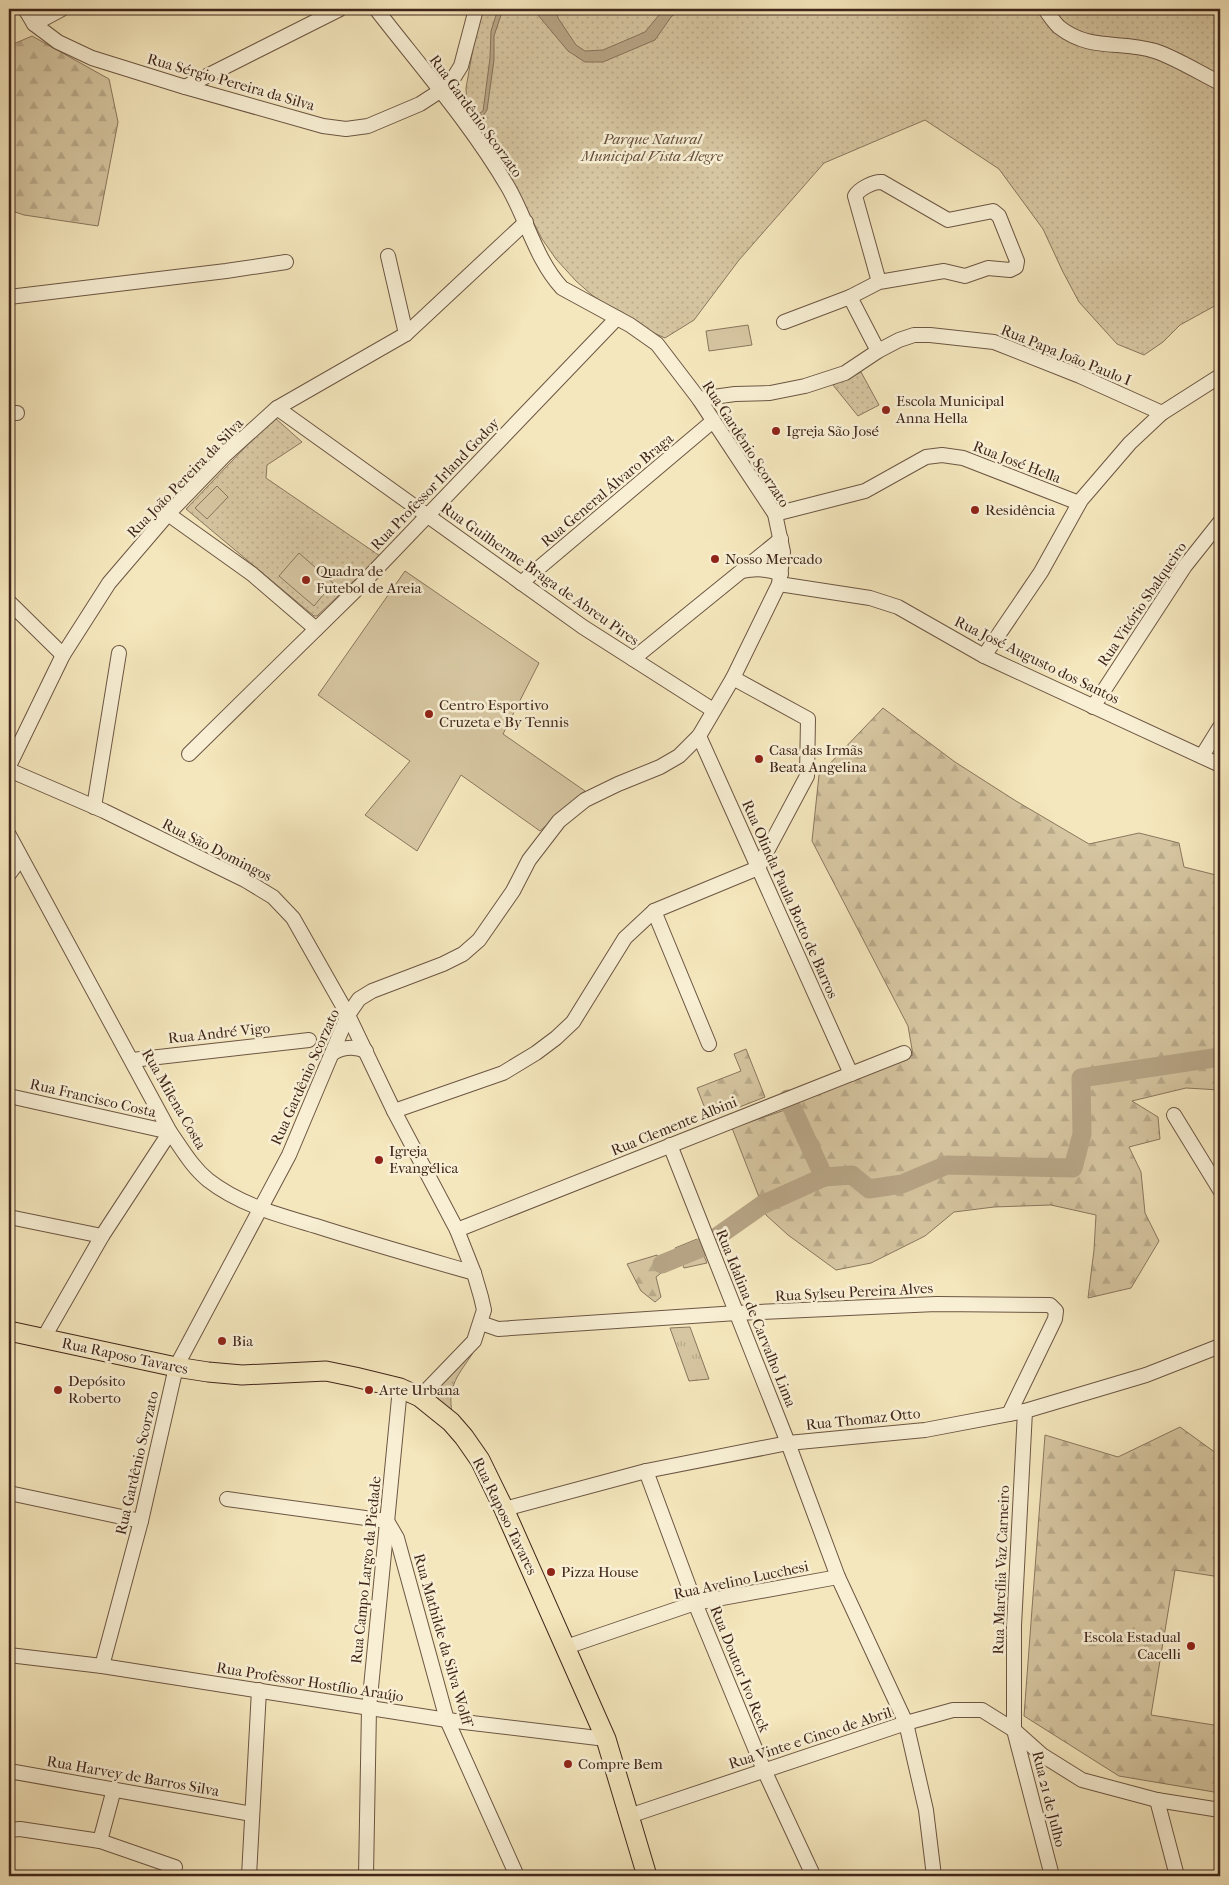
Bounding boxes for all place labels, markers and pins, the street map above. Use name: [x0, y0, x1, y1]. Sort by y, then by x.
place label: Escola Municipal Anna Hella: [895, 392, 1004, 427]
marker: Escola Municipal Anna Hella: [880, 404, 892, 416]
place label: Igreja São José: [786, 422, 880, 440]
marker: Igreja São José: [770, 425, 782, 437]
place label: Residência: [985, 501, 1056, 519]
marker: Residência: [969, 504, 981, 516]
place label: Nosso Mercado: [725, 550, 823, 568]
marker: Nosso Mercado: [709, 553, 721, 565]
place label: Quadra de Futebol de Areia: [316, 562, 423, 597]
marker: Quadra de Futebol de Areia: [300, 574, 312, 586]
place label: Centro Esportivo Cruzeta e By Tennis: [439, 696, 569, 731]
marker: Centro Esportivo Cruzeta e By Tennis: [423, 708, 435, 720]
place label: Casa das Irmãs Beata Angelina: [769, 741, 868, 776]
marker: Casa das Irmãs Beata Angelina: [753, 753, 765, 765]
place label: Igreja Evangélica: [389, 1142, 459, 1177]
marker: Igreja Evangélica: [373, 1154, 385, 1166]
place label: Bia: [232, 1332, 254, 1350]
marker: Bia: [216, 1335, 228, 1347]
place label: Depósito Roberto: [68, 1372, 126, 1407]
place label: Arte Urbana: [378, 1381, 461, 1399]
marker: Depósito Roberto: [52, 1384, 64, 1396]
marker: Arte Urbana: [363, 1384, 375, 1396]
place label: Pizza House: [561, 1563, 639, 1581]
marker: Pizza House: [545, 1566, 557, 1578]
place label: Escola Estadual Cacelli: [1083, 1628, 1182, 1663]
marker: Escola Estadual Cacelli: [1185, 1640, 1197, 1652]
place label: Compre Bem: [578, 1755, 663, 1773]
marker: Compre Bem: [562, 1758, 574, 1770]

